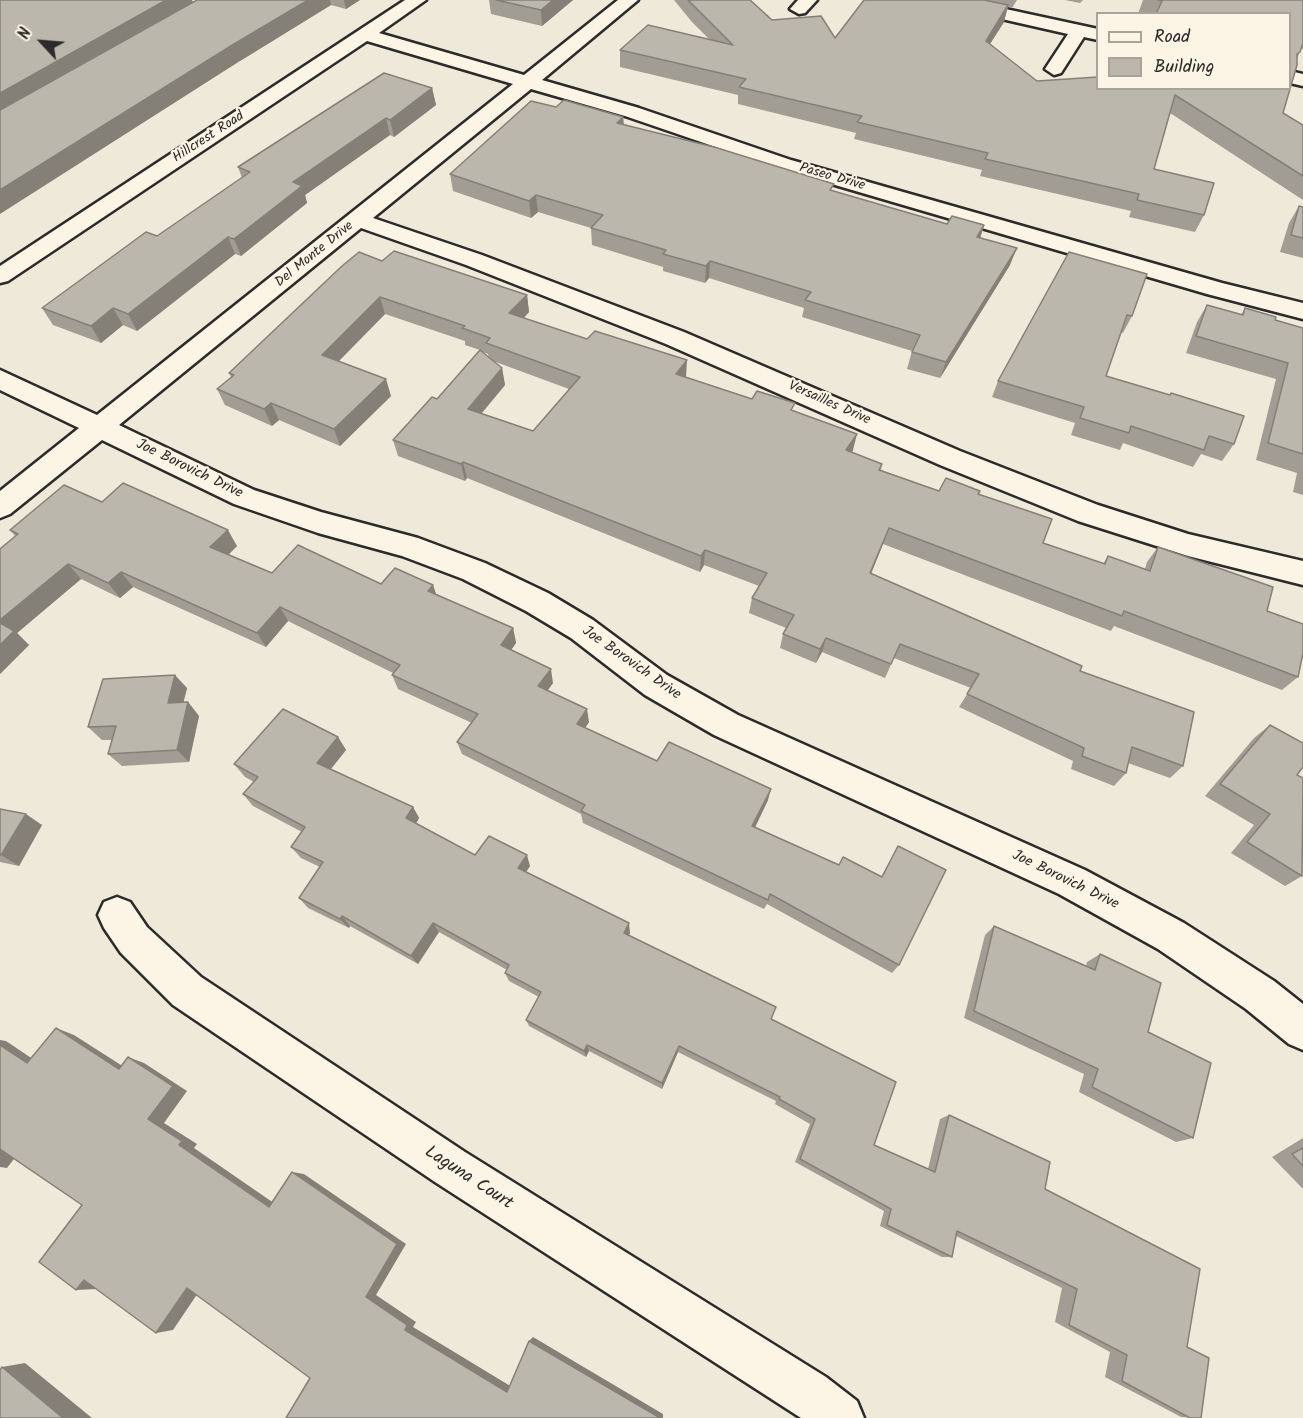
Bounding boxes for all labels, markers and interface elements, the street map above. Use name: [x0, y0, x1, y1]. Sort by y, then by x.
north arrow: [12, 12, 72, 72]
legend: [1096, 12, 1291, 90]
text: Road: [1154, 23, 1190, 52]
text: N: [12, 24, 39, 44]
text: Building: [1154, 53, 1214, 82]
street label: Hillcrest Road: [170, 109, 248, 167]
street label: Paseo Drive: [797, 161, 867, 195]
street label: Del Monte Drive: [273, 218, 357, 292]
street label: Versailles Drive: [785, 378, 873, 430]
street label: Joe Borovich Drive: [133, 436, 245, 504]
street label: Joe Borovich Drive: [578, 623, 684, 705]
street label: Joe Borovich Drive: [1009, 847, 1121, 915]
street label: Laguna Court: [420, 1142, 516, 1216]

